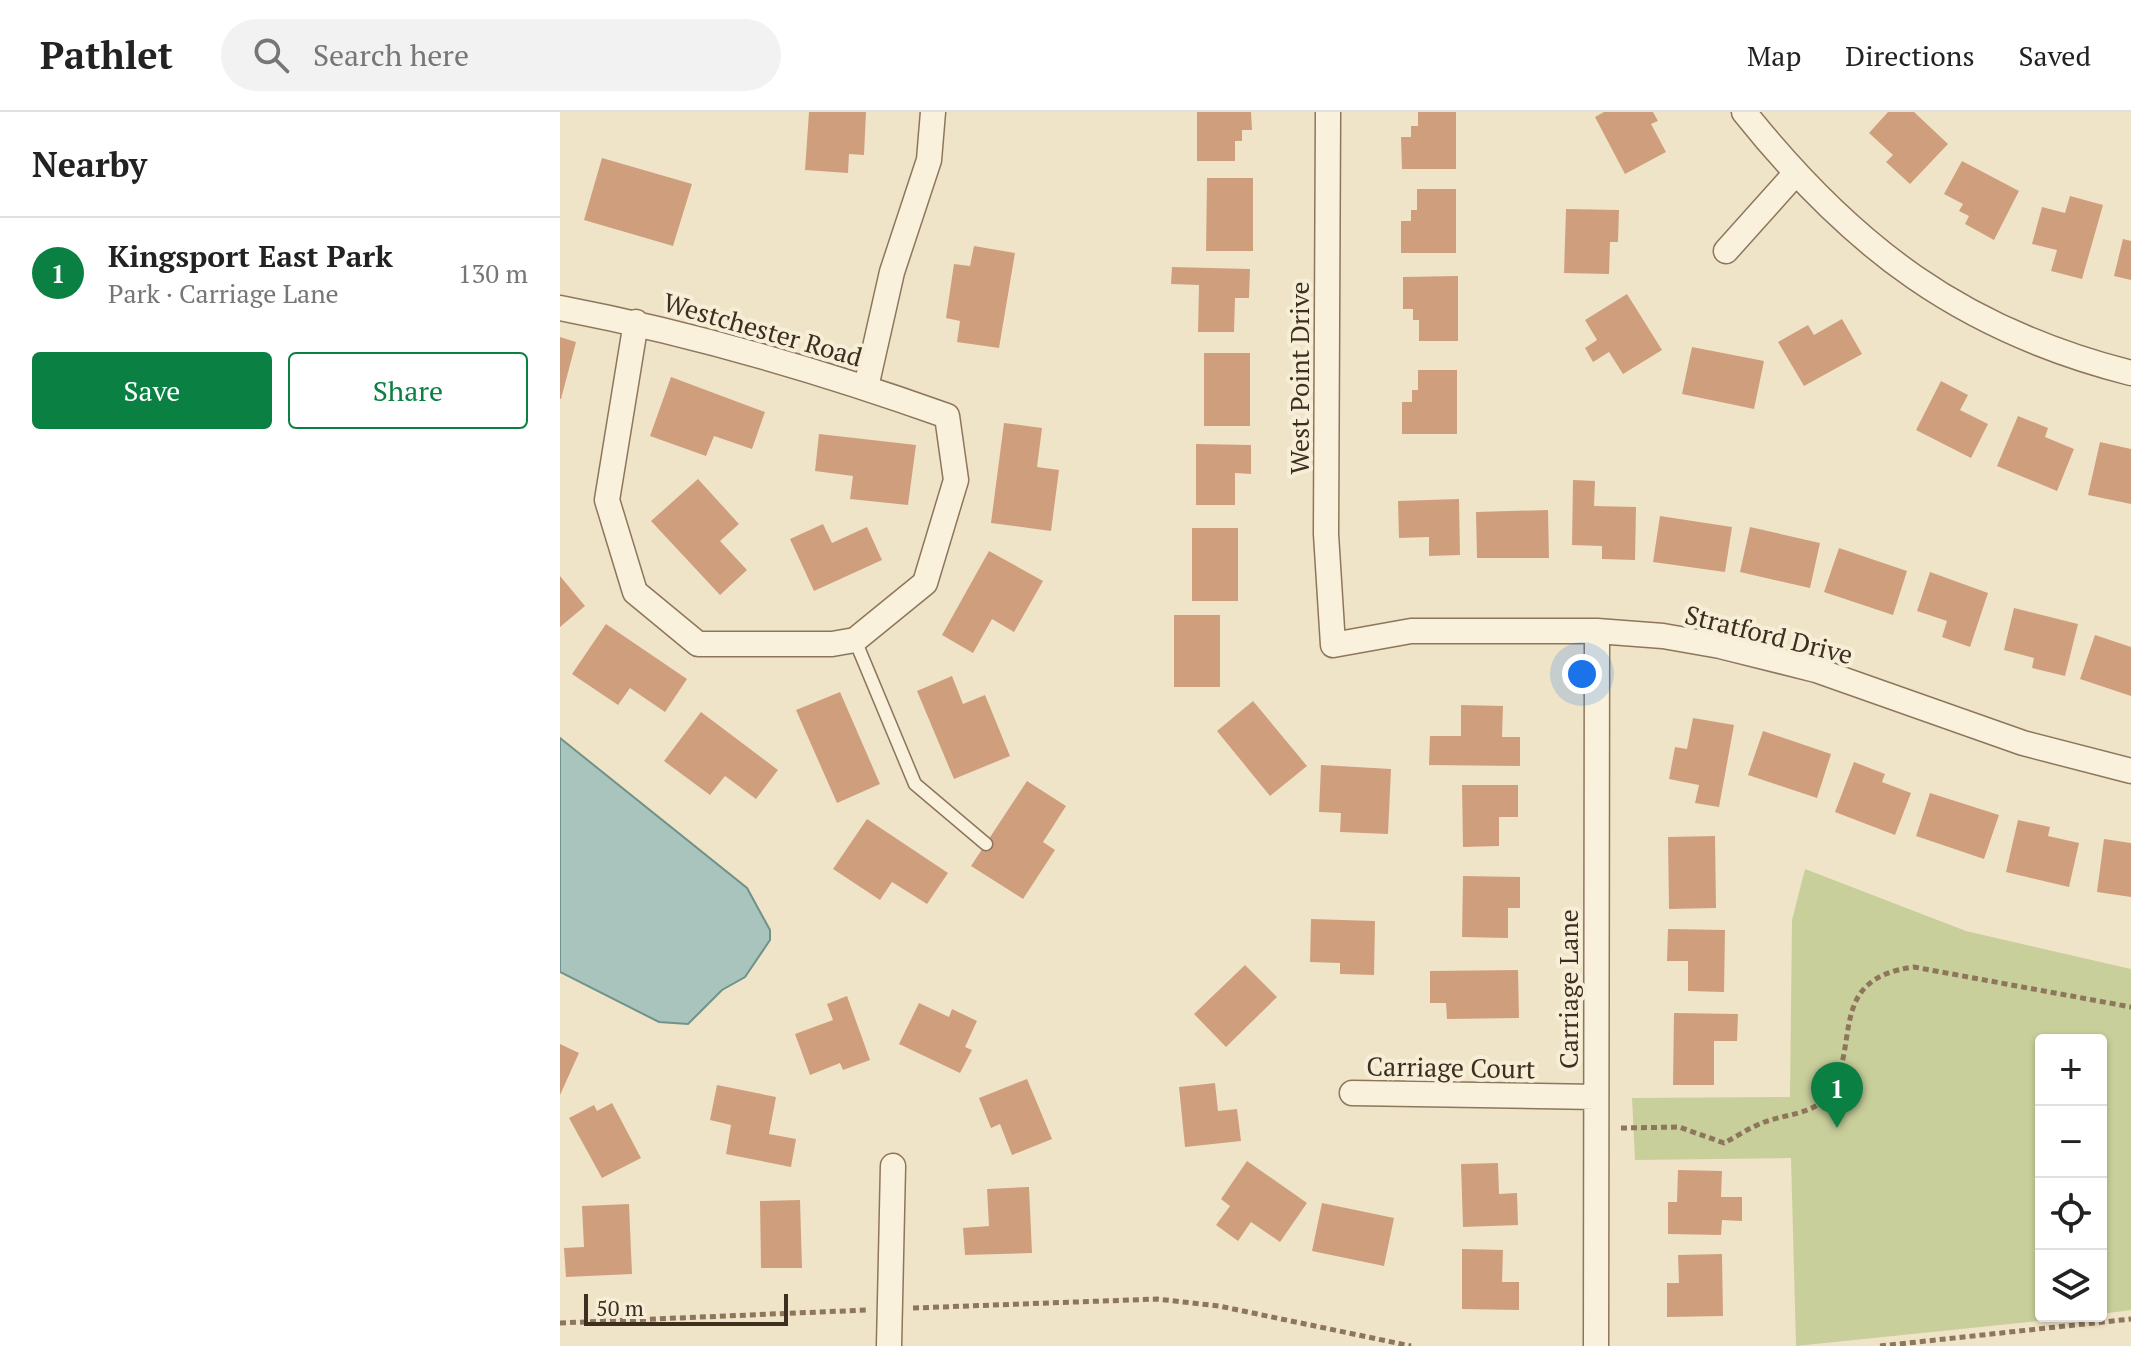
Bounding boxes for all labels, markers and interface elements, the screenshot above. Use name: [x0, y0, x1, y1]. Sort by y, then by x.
search box: [221, 19, 781, 91]
text: Pathlet: [40, 30, 173, 80]
icon: search: [249, 33, 293, 77]
text: Search here: [313, 35, 469, 75]
text: Map: [1747, 37, 1801, 74]
text: Directions: [1845, 37, 1975, 74]
text: Saved: [2019, 37, 2091, 74]
text: Nearby: [32, 142, 147, 187]
text: Kingsport East Park: [108, 236, 393, 276]
text: 1: [51, 256, 65, 290]
text: 130 m: [458, 256, 528, 290]
text: Park · Carriage Lane: [108, 276, 339, 310]
street label: West Point Drive: [1282, 281, 1316, 475]
street label: Westchester Road: [660, 284, 866, 374]
button: Save: [32, 352, 272, 429]
button: Share: [288, 352, 528, 429]
street label: Stratford Drive: [1681, 597, 1857, 671]
your location: [1562, 654, 1602, 694]
street label: Carriage Lane: [1551, 909, 1585, 1069]
map controls: [2035, 1034, 2107, 1322]
button: +: [2035, 1034, 2107, 1106]
street label: Carriage Court: [1366, 1049, 1536, 1085]
pin: 1: [1811, 1062, 1863, 1128]
button: −: [2035, 1106, 2107, 1178]
button: locate: [2035, 1178, 2107, 1250]
button: layers: [2035, 1250, 2107, 1322]
scale bar: [584, 1290, 788, 1326]
text: 50 m: [596, 1293, 644, 1322]

